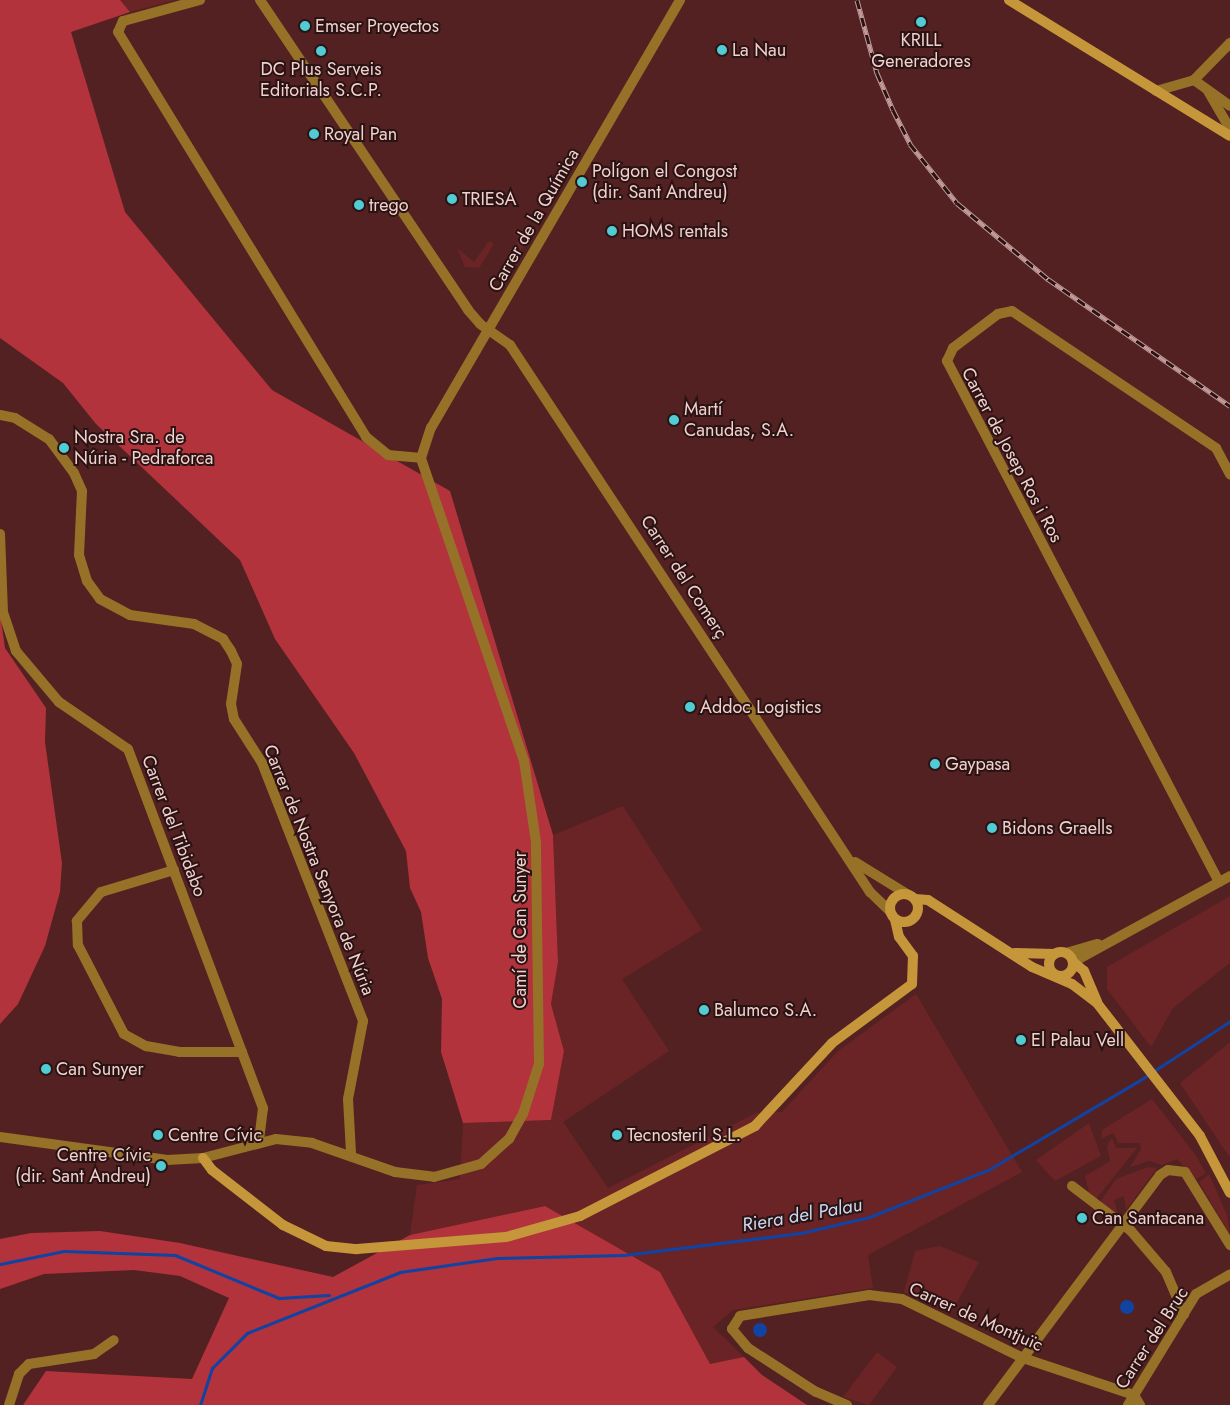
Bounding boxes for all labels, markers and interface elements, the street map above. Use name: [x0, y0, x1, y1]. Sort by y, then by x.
place label: Emser Proyectos: [315, 15, 439, 37]
marker: KRILL Generadores: [915, 16, 927, 28]
marker: Emser Proyectos: [299, 20, 311, 32]
place label: KRILL Generadores: [871, 30, 971, 72]
place label: La Nau: [732, 39, 786, 61]
marker: La Nau: [716, 44, 728, 56]
marker: DC Plus Serveis Editorials S.C.P.: [315, 45, 327, 57]
place label: DC Plus Serveis Editorials S.C.P.: [260, 59, 382, 102]
place label: Royal Pan: [324, 123, 397, 145]
marker: Royal Pan: [308, 128, 320, 140]
street label: Carrer de la Química: [484, 145, 584, 295]
place label: Polígon el Congost (dir. Sant Andreu): [592, 161, 737, 203]
marker: Polígon el Congost (dir. Sant Andreu): [576, 176, 588, 188]
place label: TRIESA: [462, 188, 517, 210]
marker: TRIESA: [446, 193, 458, 205]
place label: trego: [369, 194, 409, 216]
marker: trego: [353, 199, 365, 211]
place label: HOMS rentals: [622, 220, 728, 242]
marker: HOMS rentals: [606, 225, 618, 237]
street label: Carrer de Josep Ros i Ros: [957, 364, 1067, 546]
place label: Martí Canudas, S.A.: [684, 399, 794, 442]
marker: Martí Canudas, S.A.: [668, 414, 680, 426]
place label: Nostra Sra. de Núria - Pedraforca: [74, 427, 213, 469]
marker: Nostra Sra. de Núria - Pedraforca: [58, 442, 70, 454]
street label: Carrer del Comerç: [636, 511, 732, 643]
place label: Addoc Logistics: [700, 696, 821, 718]
marker: Addoc Logistics: [684, 701, 696, 713]
street label: Carrer de Nostra Senyora de Núria: [259, 741, 379, 999]
street label: Carrer del Tibidabo: [137, 752, 211, 900]
place label: Gaypasa: [945, 753, 1010, 775]
marker: Gaypasa: [929, 758, 941, 770]
place label: Bidons Graells: [1002, 817, 1113, 839]
marker: Bidons Graells: [986, 822, 998, 834]
street label: Camí de Can Sunyer: [509, 851, 531, 1009]
place label: Balumco S.A.: [714, 999, 817, 1021]
marker: Balumco S.A.: [698, 1004, 710, 1016]
place label: El Palau Vell: [1031, 1029, 1124, 1051]
marker: El Palau Vell: [1015, 1034, 1027, 1046]
place label: Can Sunyer: [56, 1058, 144, 1080]
marker: Can Sunyer: [40, 1063, 52, 1075]
place label: Centre Cívic: [168, 1124, 262, 1146]
place label: Tecnosteril S.L.: [627, 1124, 741, 1146]
marker: Centre Cívic: [152, 1129, 164, 1141]
marker: Tecnosteril S.L.: [611, 1129, 623, 1141]
place label: Centre Cívic (dir. Sant Andreu): [15, 1145, 151, 1188]
marker: Centre Cívic (dir. Sant Andreu): [155, 1160, 167, 1172]
water label: Riera del Palau: [740, 1193, 864, 1237]
place label: Can Santacana: [1092, 1207, 1204, 1229]
marker: Can Santacana: [1076, 1212, 1088, 1224]
street label: Carrer de Montjuïc: [906, 1278, 1046, 1356]
street label: Carrer del Bruc: [1111, 1283, 1193, 1393]

